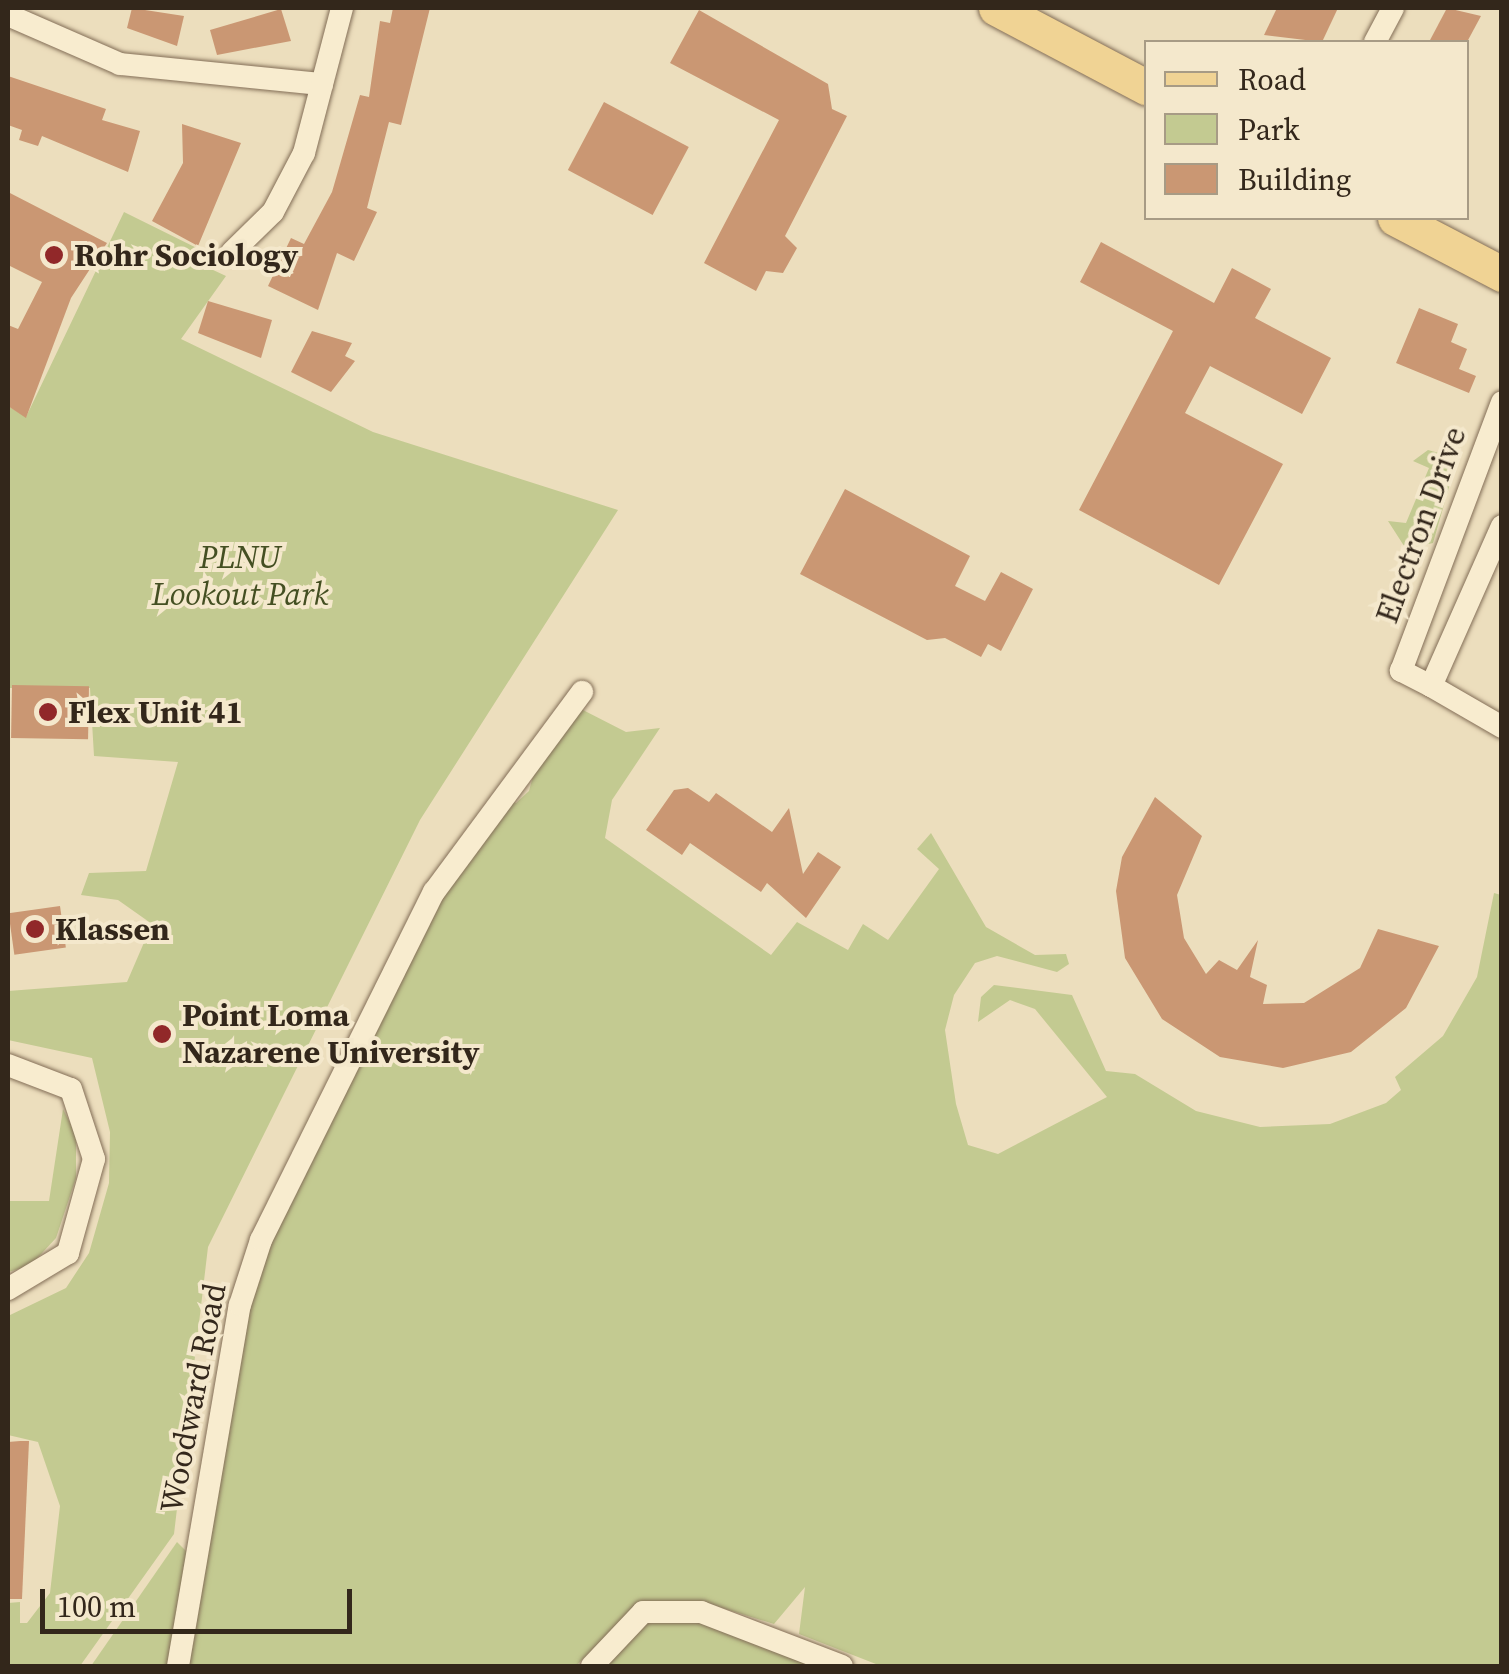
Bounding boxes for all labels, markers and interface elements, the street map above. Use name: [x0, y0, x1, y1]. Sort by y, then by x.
legend: [1144, 40, 1469, 220]
text: Road: [1238, 59, 1306, 100]
text: Park: [1238, 109, 1300, 150]
text: Building: [1238, 159, 1351, 200]
place label: Rohr Sociology: [74, 236, 298, 274]
marker: Rohr Sociology: [43, 244, 65, 266]
street label: Electron Drive: [1368, 422, 1474, 628]
park label: PLNU Lookout Park: [152, 539, 328, 614]
place label: Flex Unit 41: [68, 693, 243, 731]
marker: Flex Unit 41: [37, 701, 59, 723]
place label: Klassen: [55, 910, 170, 948]
marker: Klassen: [24, 918, 46, 940]
place label: Point Loma Nazarene University: [182, 997, 480, 1072]
marker: Point Loma Nazarene University: [151, 1023, 173, 1045]
street label: Woodward Road: [152, 1280, 234, 1516]
scale bar: [45, 1569, 358, 1631]
text: 100 m: [57, 1586, 136, 1627]

